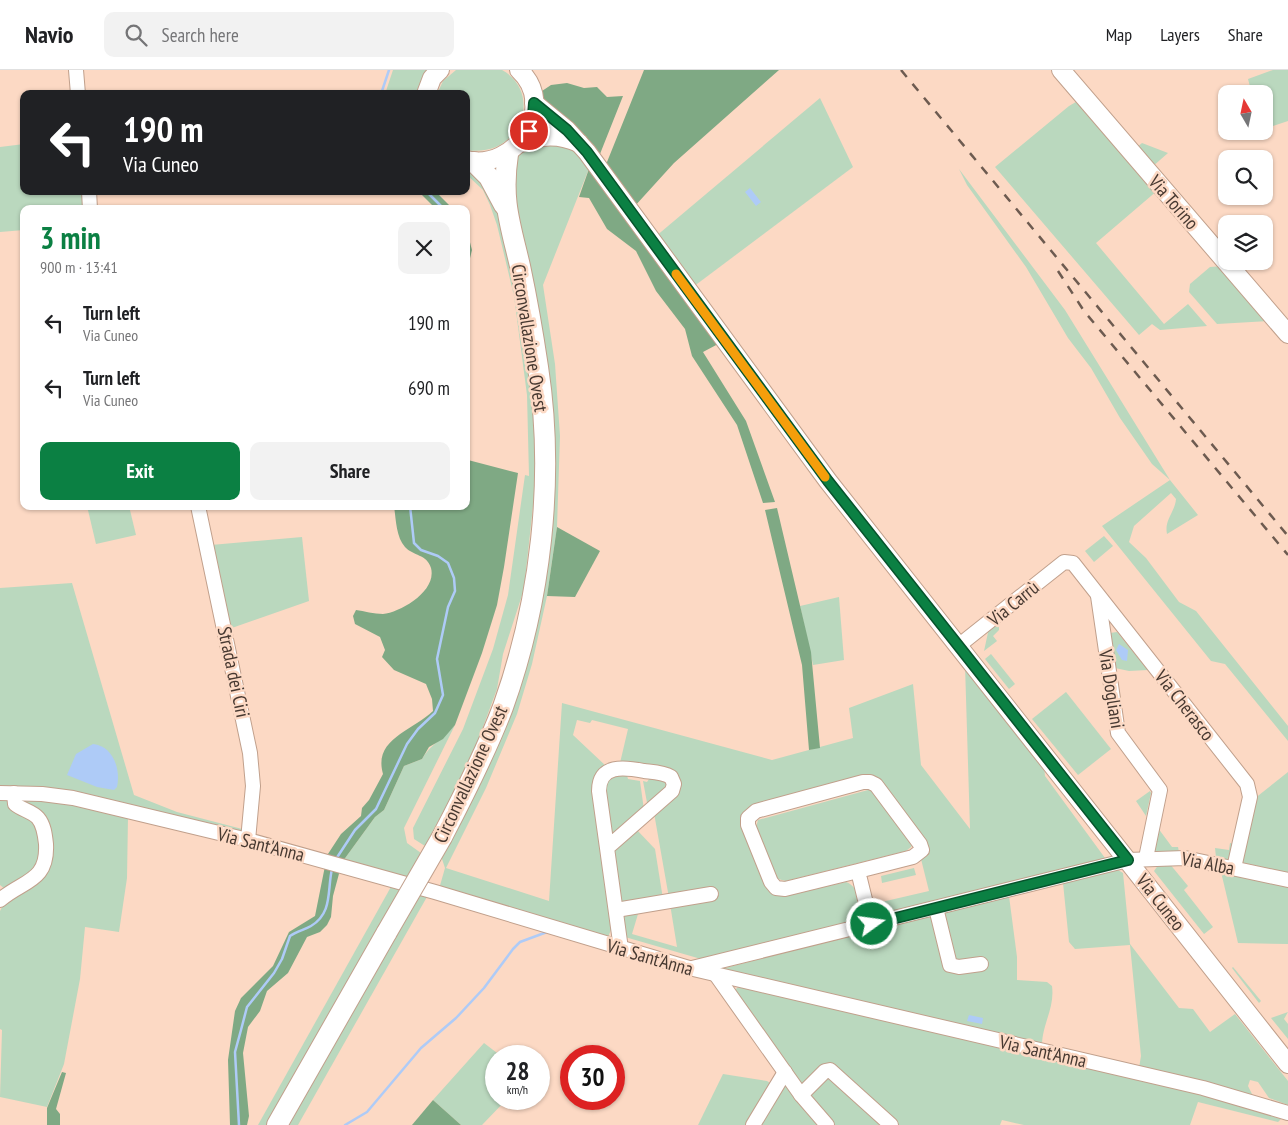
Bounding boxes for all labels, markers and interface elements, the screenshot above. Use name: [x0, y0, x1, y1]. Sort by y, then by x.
search box: [104, 12, 454, 57]
text: Navio: [25, 19, 74, 50]
icon: search: [122, 21, 150, 49]
text: Search here: [162, 23, 239, 47]
text: Map: [1106, 23, 1132, 46]
text: Layers: [1160, 23, 1200, 46]
text: Share: [1228, 23, 1263, 46]
north arrow: [1218, 85, 1272, 140]
map controls: [1218, 85, 1273, 270]
text: 190 m: [123, 106, 204, 152]
icon: left: [40, 110, 105, 175]
pin: [508, 110, 550, 152]
icon: arrive: [515, 117, 543, 145]
text: Via Cuneo: [123, 150, 199, 178]
button: search: [1218, 150, 1273, 205]
street label: Via Torino: [1143, 169, 1204, 234]
button: layers: [1218, 215, 1273, 270]
text: 3 min: [40, 218, 101, 257]
button: close: [398, 222, 450, 274]
text: 900 m · 13:41: [40, 257, 118, 277]
street label: Circonvallazione Ovest: [507, 263, 554, 414]
text: Turn left: [83, 301, 140, 325]
icon: left: [40, 309, 68, 337]
text: 190 m: [408, 311, 450, 335]
text: Via Cuneo: [83, 325, 138, 345]
text: Turn left: [83, 366, 140, 390]
icon: left: [40, 374, 68, 402]
text: 690 m: [408, 376, 450, 400]
text: Via Cuneo: [83, 390, 138, 410]
button: Exit: [40, 442, 240, 500]
button: Share: [250, 442, 450, 500]
street label: Via Carrù: [982, 575, 1044, 632]
street label: Strada dei Ciri: [213, 624, 255, 720]
street label: Via Dogliani: [1094, 647, 1130, 730]
street label: Via Cherasco: [1149, 664, 1220, 745]
street label: Circonvallazione Ovest: [428, 701, 513, 847]
street label: Via Sant'Anna: [214, 821, 307, 866]
street label: Via Alba: [1179, 846, 1236, 880]
street label: Via Cuneo: [1131, 868, 1191, 935]
position arrow: [845, 897, 897, 949]
street label: Via Sant'Anna: [603, 933, 696, 981]
street label: Via Sant'Anna: [996, 1029, 1089, 1073]
speed limit sign: 30: [560, 1045, 625, 1110]
text: 28: [506, 1055, 529, 1087]
text: km/h: [507, 1082, 528, 1097]

